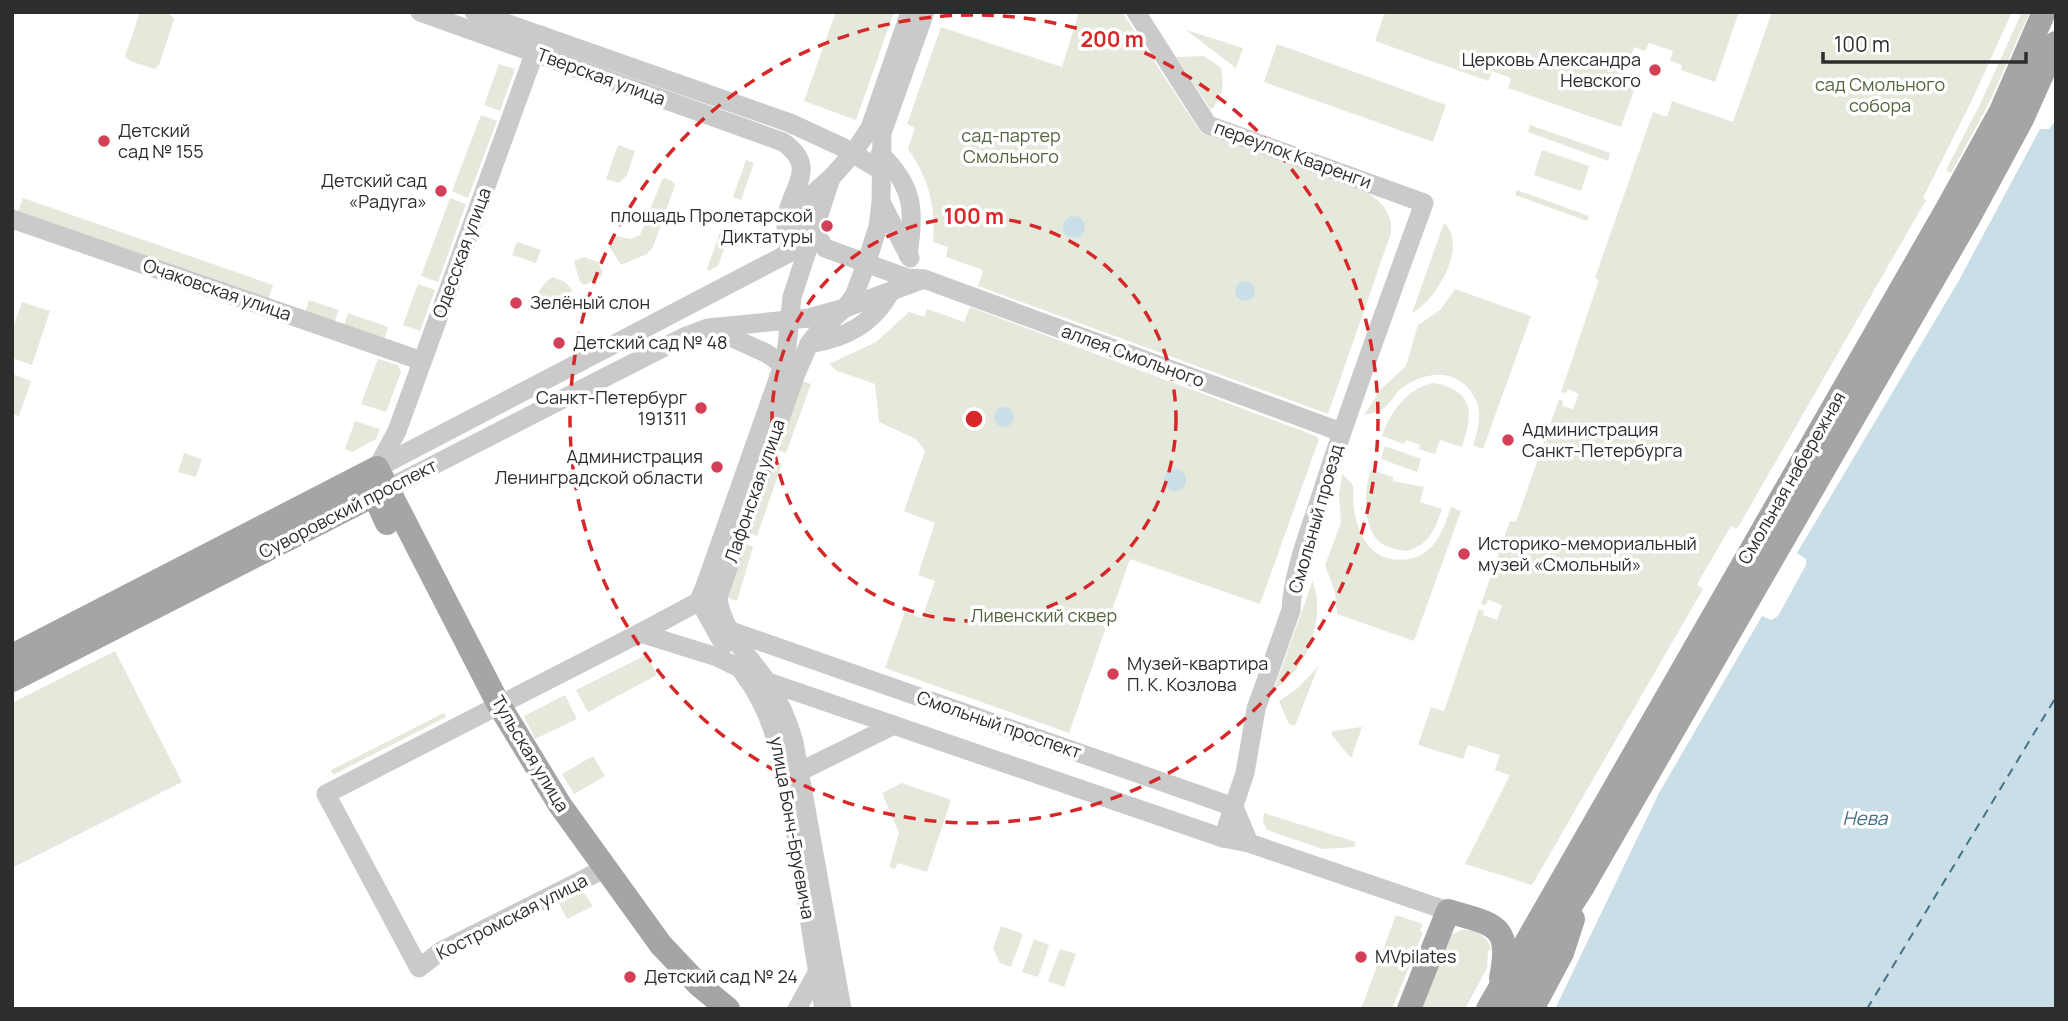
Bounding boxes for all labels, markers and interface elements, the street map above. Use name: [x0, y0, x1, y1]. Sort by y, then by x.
scale bar: [1823, 21, 2026, 65]
text: 200 m: [1080, 25, 1144, 53]
text: 100 m: [1834, 30, 1890, 58]
street label: Тверская улица: [534, 42, 669, 110]
place label: Церковь Александра Невского: [1462, 47, 1641, 92]
marker: Церковь Александра Невского: [1647, 62, 1663, 78]
park label: сад Смольного собора: [1815, 72, 1945, 117]
street label: переулок Кваренги: [1212, 115, 1375, 194]
place label: Детский сад № 155: [118, 118, 204, 163]
park label: сад-партер Смольного: [961, 123, 1061, 168]
marker: Детский сад № 155: [96, 133, 112, 149]
place label: Детский сад «Радуга»: [321, 168, 427, 213]
marker: Детский сад «Радуга»: [433, 183, 449, 199]
street label: Одесская улица: [426, 184, 496, 321]
text: 100 m: [944, 202, 1004, 230]
place label: площадь Пролетарской Диктатуры: [610, 203, 813, 248]
marker: площадь Пролетарской Диктатуры: [819, 218, 835, 234]
street label: Очаковская улица: [140, 252, 295, 326]
place label: Зелёный слон: [530, 290, 650, 314]
marker: Зелёный слон: [508, 295, 524, 311]
street label: аллея Смольного: [1059, 318, 1208, 392]
place label: Детский сад № 48: [573, 330, 727, 354]
marker: Детский сад № 48: [551, 335, 567, 351]
place label: Санкт-Петербург 191311: [536, 385, 687, 430]
street label: Смольная набережная: [1732, 387, 1850, 568]
marker: Санкт-Петербург 191311: [693, 400, 709, 416]
centre of rings: [962, 407, 986, 431]
street label: Лафонская улица: [718, 416, 790, 566]
place label: Администрация Санкт-Петербурга: [1522, 417, 1683, 462]
marker: Администрация Санкт-Петербурга: [1500, 432, 1516, 448]
street label: Смольный проезд: [1282, 441, 1348, 596]
place label: Администрация Ленинградской области: [495, 444, 703, 489]
street label: Суворовский проспект: [254, 453, 441, 563]
marker: Администрация Ленинградской области: [709, 459, 725, 475]
place label: Историко-мемориальный музей «Смольный»: [1478, 531, 1697, 576]
marker: Историко-мемориальный музей «Смольный»: [1456, 546, 1472, 562]
park label: Ливенский сквер: [971, 603, 1117, 627]
place label: Музей-квартира П. К. Козлова: [1127, 651, 1268, 696]
marker: Музей-квартира П. К. Козлова: [1105, 666, 1121, 682]
street label: Смольный проспект: [914, 685, 1085, 763]
street label: Тульская улица: [487, 691, 575, 816]
street label: улица Бонч-Бруевича: [765, 735, 821, 921]
water label: Нева: [1843, 805, 1889, 831]
street label: Костромская улица: [432, 868, 591, 965]
place label: MVpilates: [1375, 944, 1456, 968]
marker: MVpilates: [1353, 949, 1369, 965]
place label: Детский сад № 24: [644, 964, 798, 988]
marker: Детский сад № 24: [622, 969, 638, 985]

